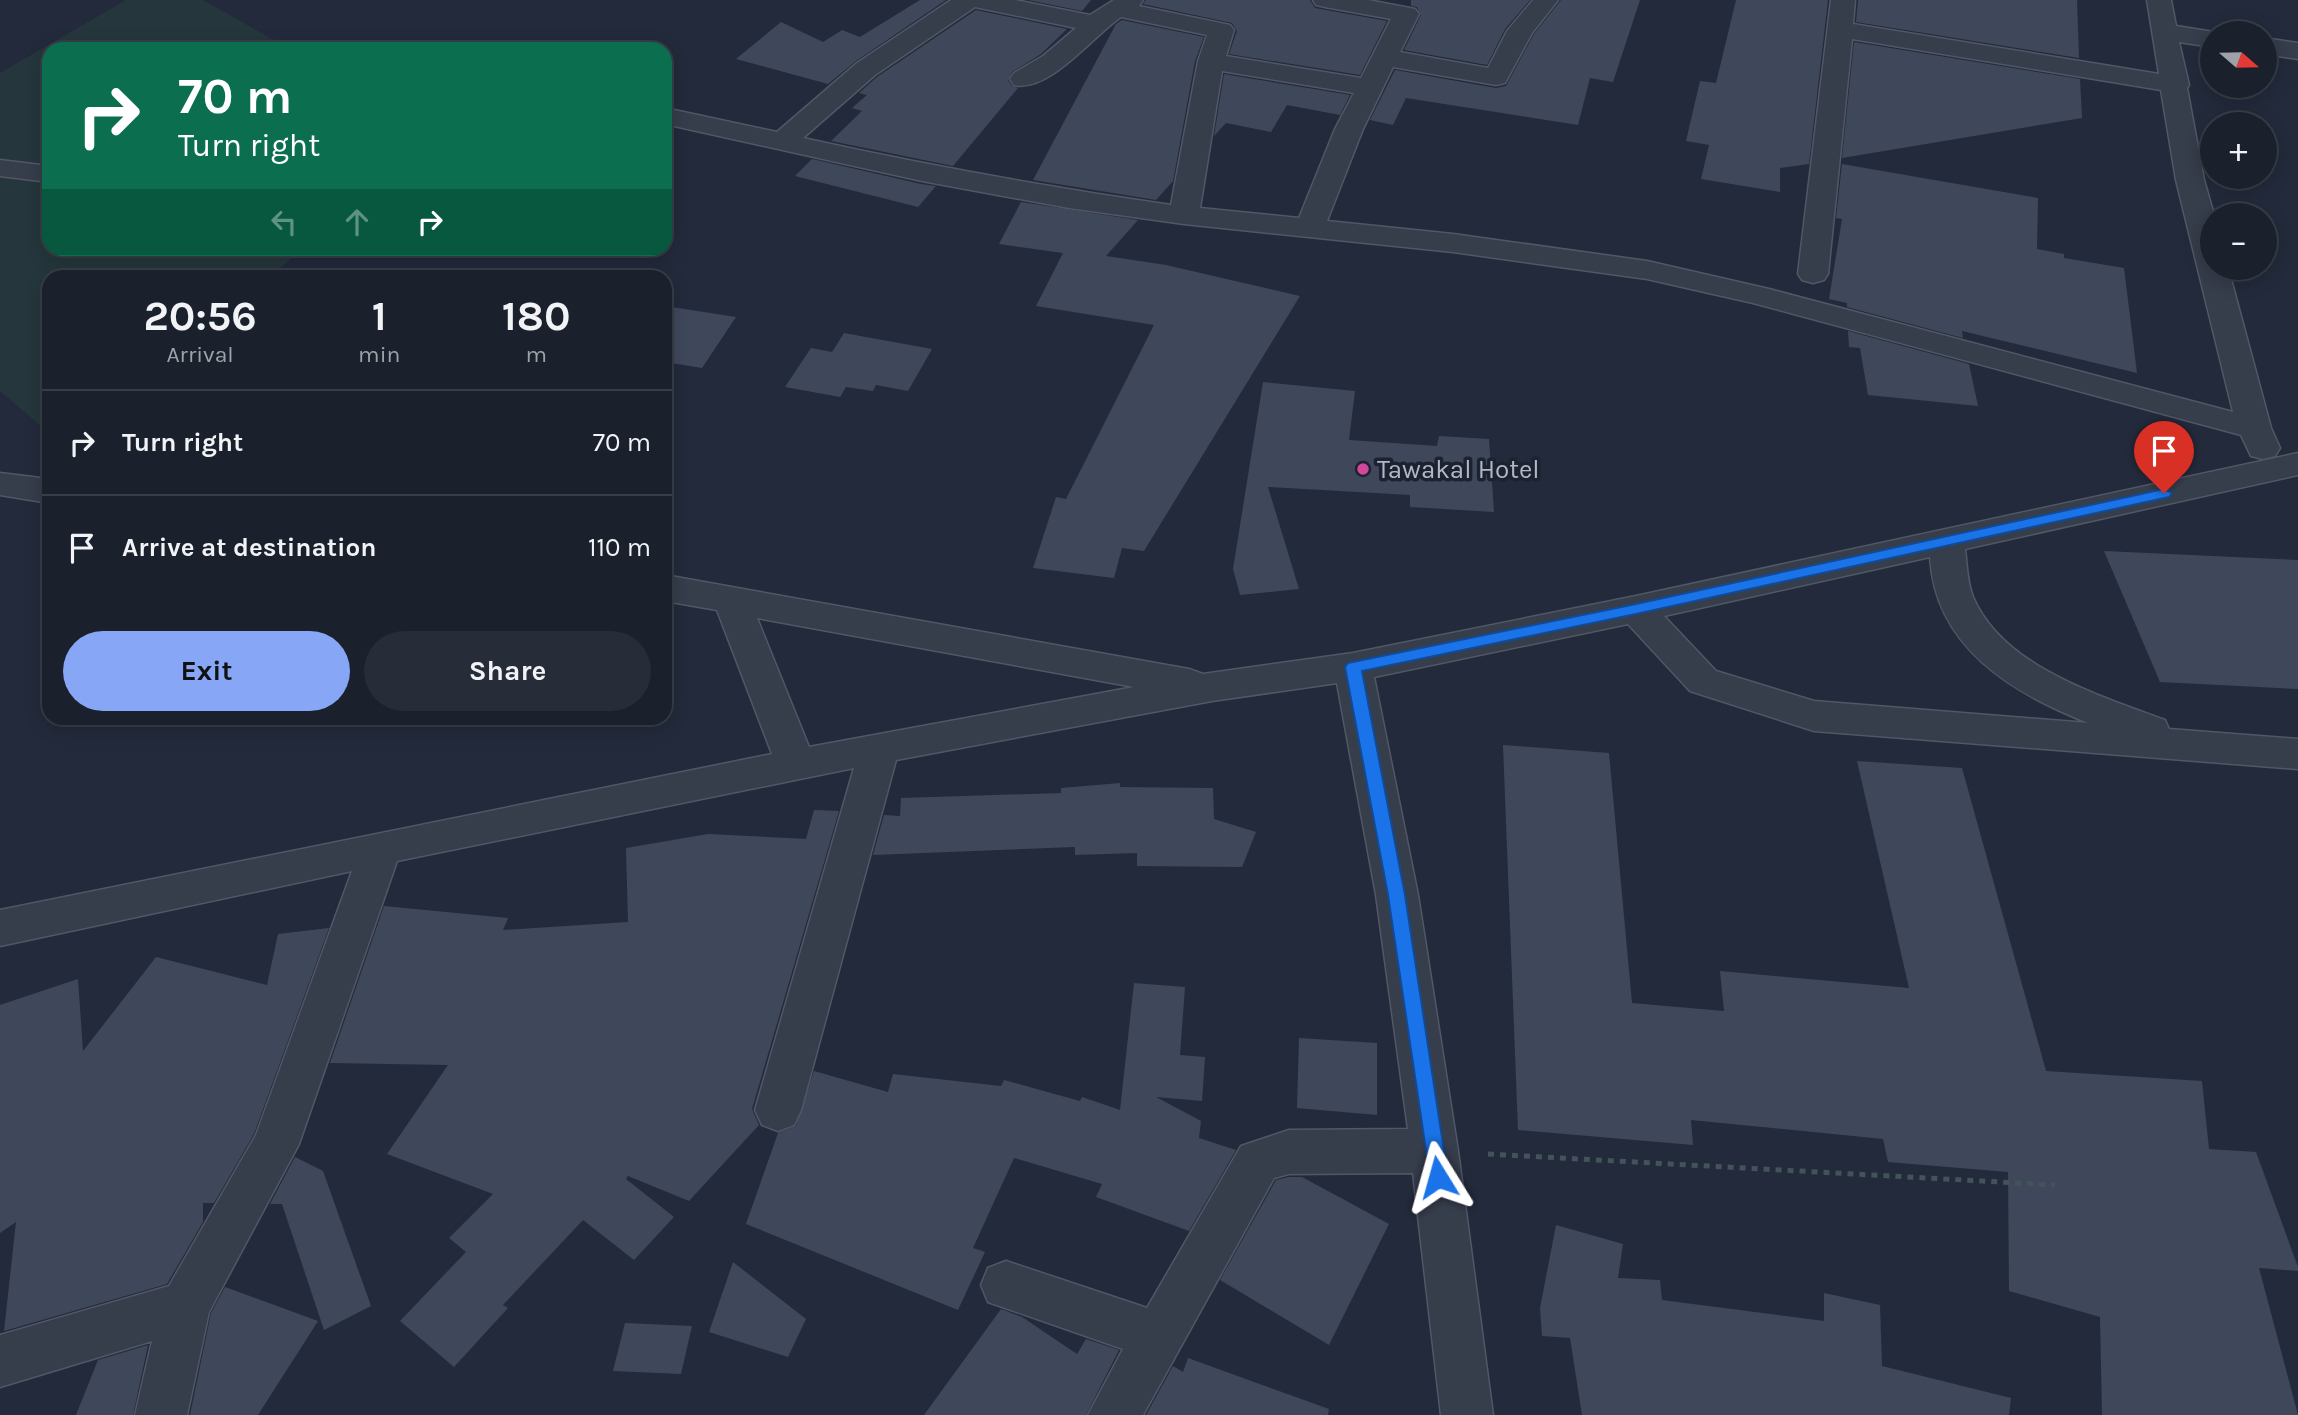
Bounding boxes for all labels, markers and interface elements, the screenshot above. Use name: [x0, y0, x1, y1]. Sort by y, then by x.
north arrow: [2200, 21, 2277, 98]
map controls: [2200, 21, 2277, 280]
text: 70 m: [178, 68, 292, 125]
icon: right: [63, 70, 154, 161]
button: +: [2200, 112, 2277, 189]
text: Turn right: [178, 127, 320, 164]
icon: left: [265, 203, 303, 241]
icon: ahead: [338, 203, 376, 241]
icon: right: [411, 203, 449, 241]
button: −: [2200, 203, 2277, 280]
text: 20:56: [143, 291, 257, 341]
text: 1: [372, 291, 387, 341]
text: 180: [502, 291, 571, 341]
text: Arrival: [166, 341, 234, 368]
text: min: [358, 341, 400, 368]
text: m: [525, 341, 547, 368]
pin: [2134, 421, 2194, 493]
icon: right: [63, 424, 101, 462]
text: Turn right: [122, 427, 243, 458]
text: 70 m: [593, 427, 651, 458]
icon: arrive: [2145, 432, 2183, 470]
place label: Tawakal Hotel: [1377, 454, 1540, 485]
marker: Tawakal Hotel: [1355, 461, 1371, 477]
icon: arrive: [63, 529, 101, 567]
text: Arrive at destination: [122, 532, 376, 563]
text: 110 m: [588, 532, 651, 563]
button: Exit: [63, 631, 350, 711]
button: Share: [364, 631, 651, 711]
position arrow: [1401, 1140, 1475, 1214]

